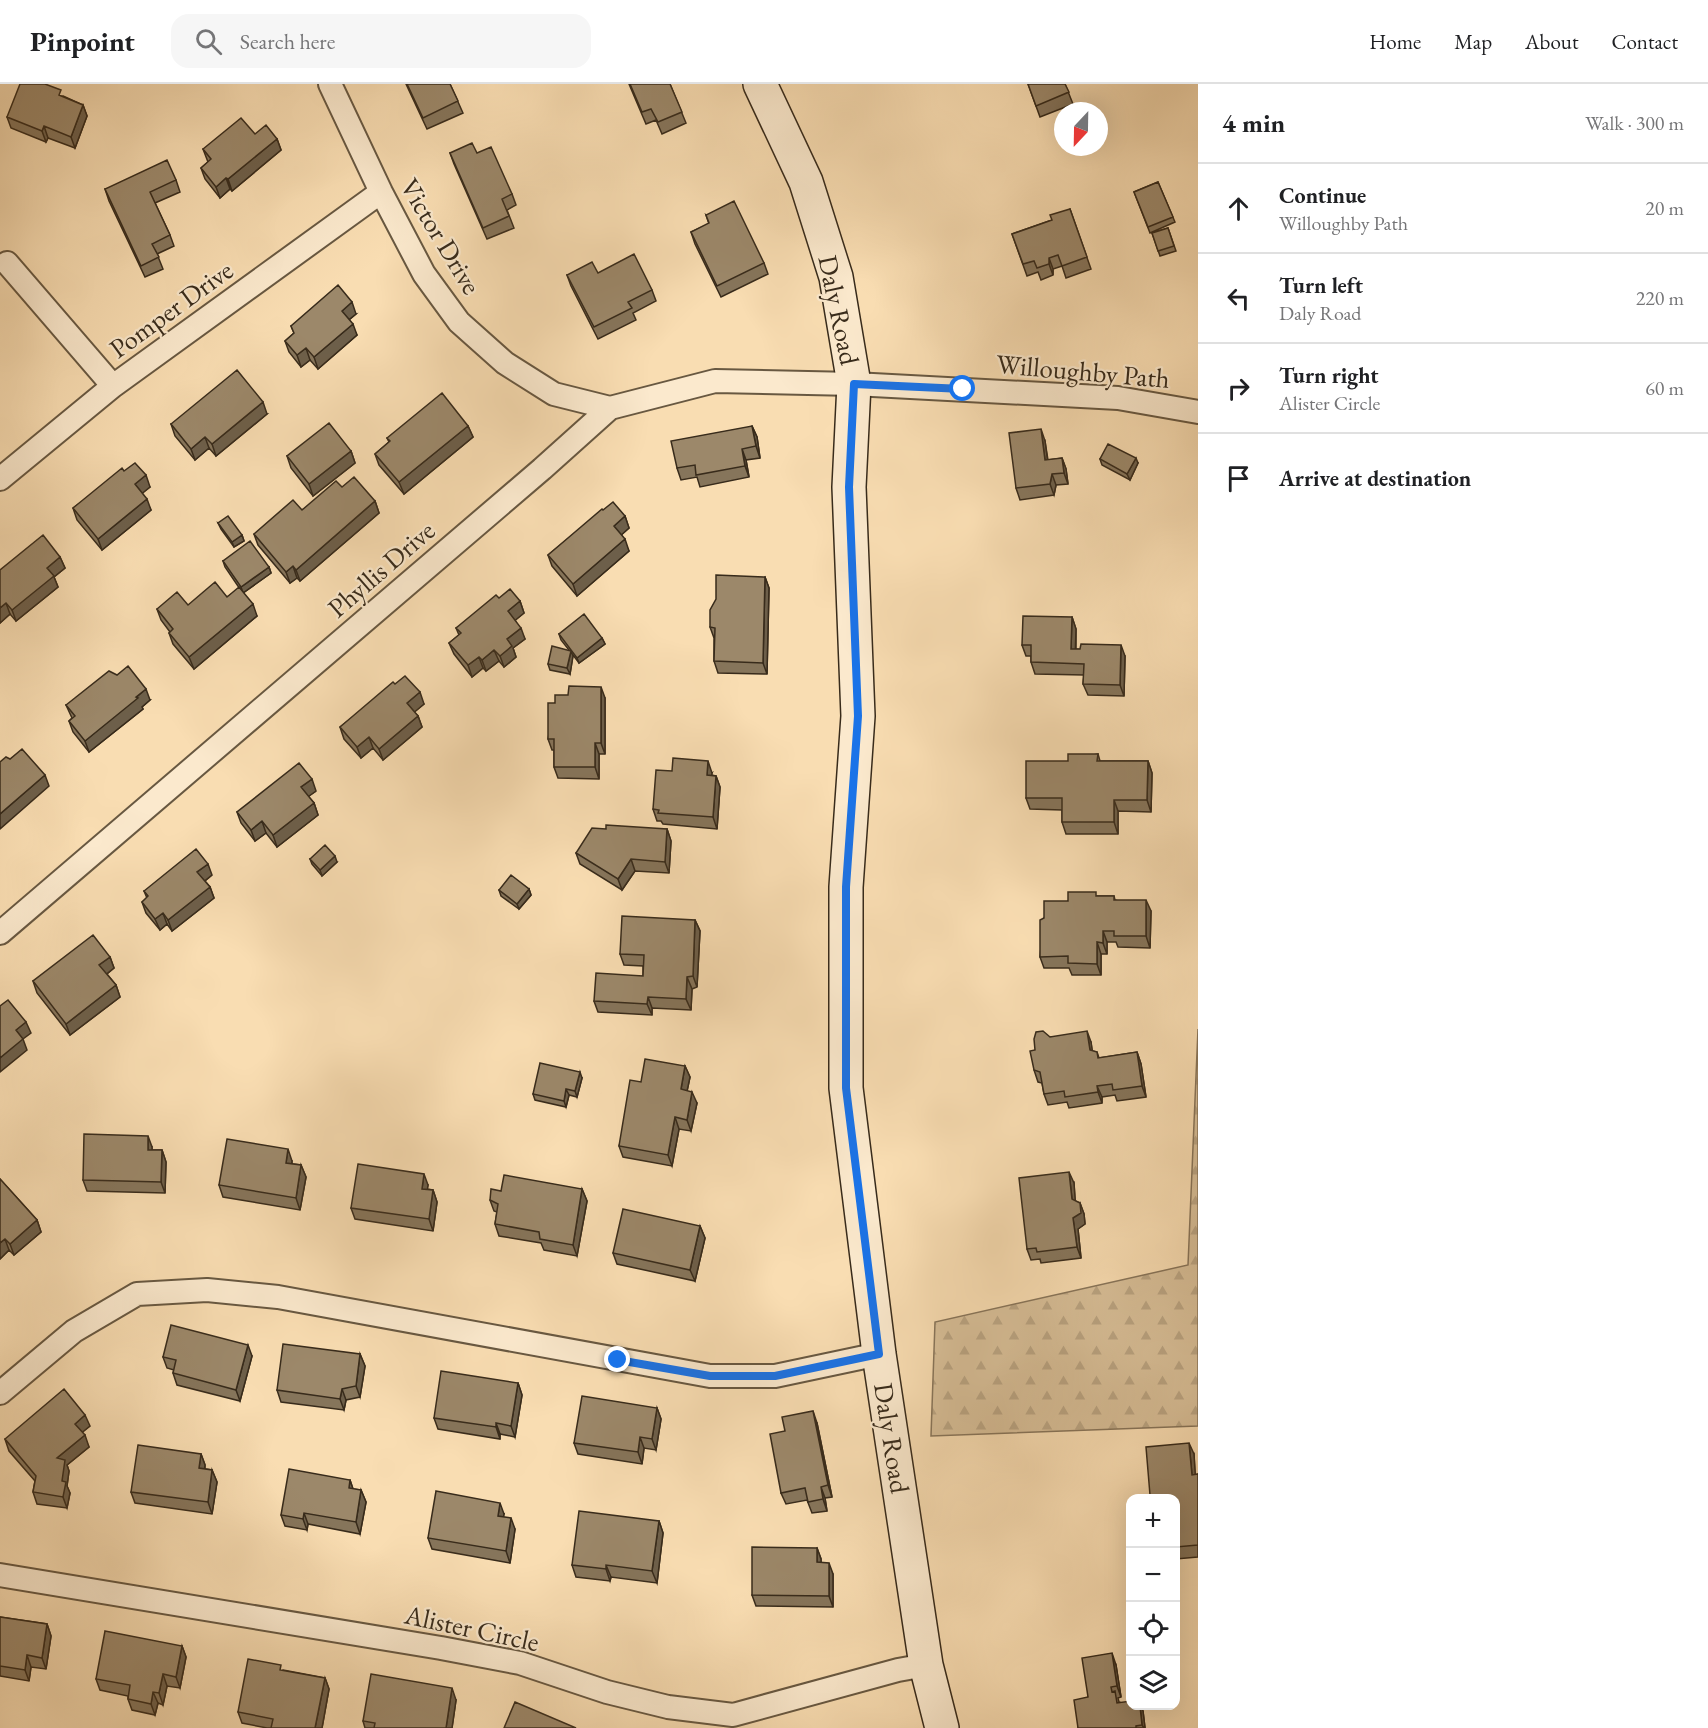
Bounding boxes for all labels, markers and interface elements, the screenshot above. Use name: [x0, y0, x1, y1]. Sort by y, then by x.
search box: [171, 14, 591, 68]
text: Pinpoint: [30, 23, 135, 59]
icon: search: [192, 25, 225, 58]
text: Search here: [240, 27, 335, 56]
text: Home: [1369, 28, 1421, 55]
text: Map: [1454, 28, 1492, 55]
text: About: [1525, 28, 1578, 55]
text: Contact: [1611, 28, 1678, 55]
north arrow: [1054, 102, 1108, 156]
text: 4 min: [1222, 106, 1285, 140]
text: Walk · 300 m: [1585, 110, 1684, 136]
street label: Victor Drive: [393, 172, 489, 300]
text: Continue: [1279, 181, 1366, 210]
icon: ahead: [1222, 192, 1255, 225]
text: 20 m: [1645, 195, 1684, 221]
text: Willoughby Path: [1279, 210, 1408, 236]
street label: Pomper Drive: [102, 252, 240, 366]
street label: Daly Road: [810, 252, 868, 368]
text: Turn left: [1279, 271, 1363, 300]
icon: left: [1222, 282, 1255, 315]
text: 220 m: [1636, 285, 1684, 311]
text: Daly Road: [1279, 300, 1361, 326]
street label: Willoughby Path: [995, 346, 1171, 396]
text: Turn right: [1279, 361, 1378, 390]
icon: right: [1222, 372, 1255, 405]
route start: [949, 375, 975, 401]
text: 60 m: [1645, 375, 1684, 401]
text: Alister Circle: [1279, 390, 1380, 416]
icon: arrive: [1222, 462, 1255, 495]
text: Arrive at destination: [1279, 464, 1471, 493]
street label: Phyllis Drive: [320, 513, 442, 625]
route end: [604, 1346, 630, 1372]
street label: Daly Road: [866, 1380, 918, 1496]
map controls: [1126, 1494, 1180, 1710]
button: +: [1126, 1494, 1180, 1548]
button: −: [1126, 1548, 1180, 1602]
street label: Alister Circle: [401, 1596, 543, 1659]
button: locate: [1126, 1602, 1180, 1656]
button: layers: [1126, 1656, 1180, 1710]

